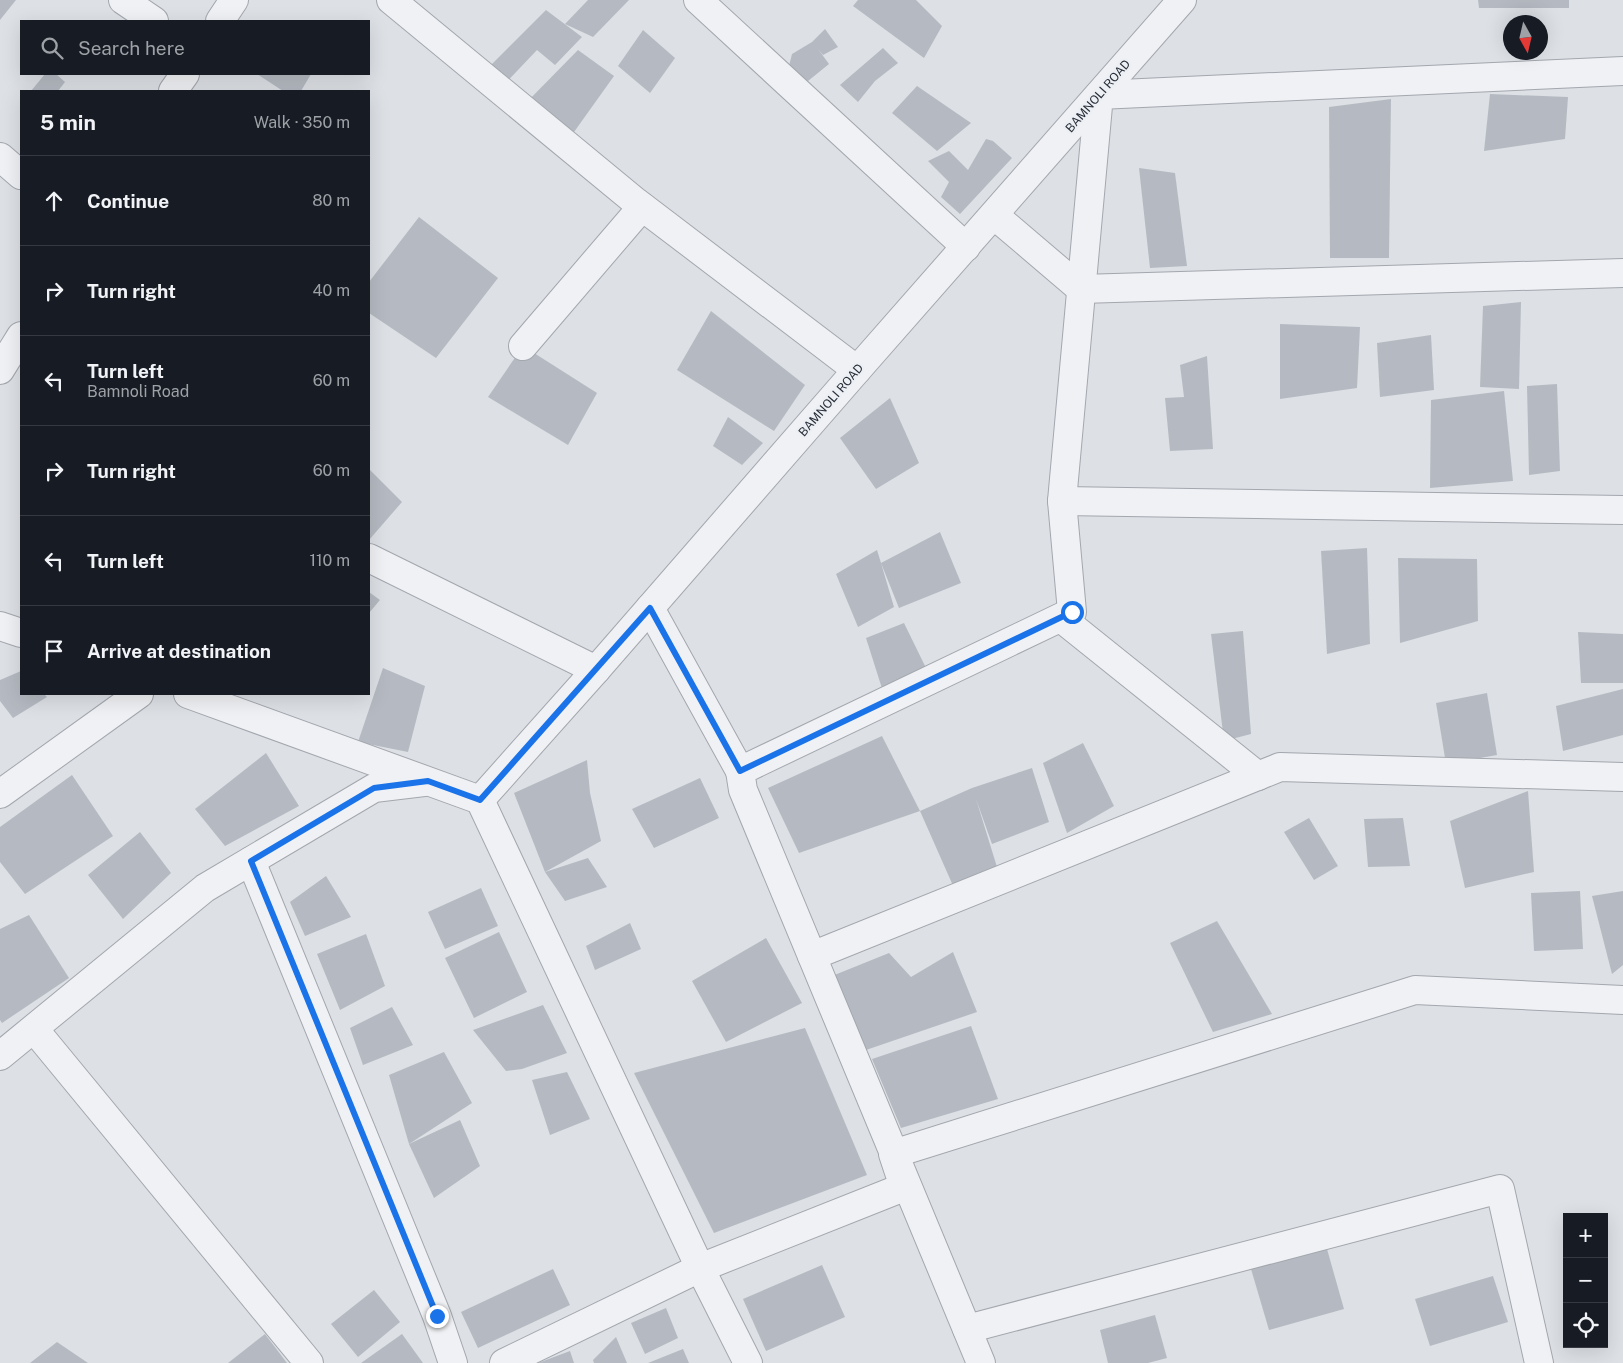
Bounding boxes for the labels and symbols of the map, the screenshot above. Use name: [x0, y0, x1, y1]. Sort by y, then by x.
north arrow: [1503, 15, 1548, 60]
street label: BAMNOLI ROAD: [1063, 57, 1133, 135]
street label: BAMNOLI ROAD: [796, 361, 866, 439]
route start: [1061, 601, 1084, 624]
route end: [426, 1305, 449, 1328]

